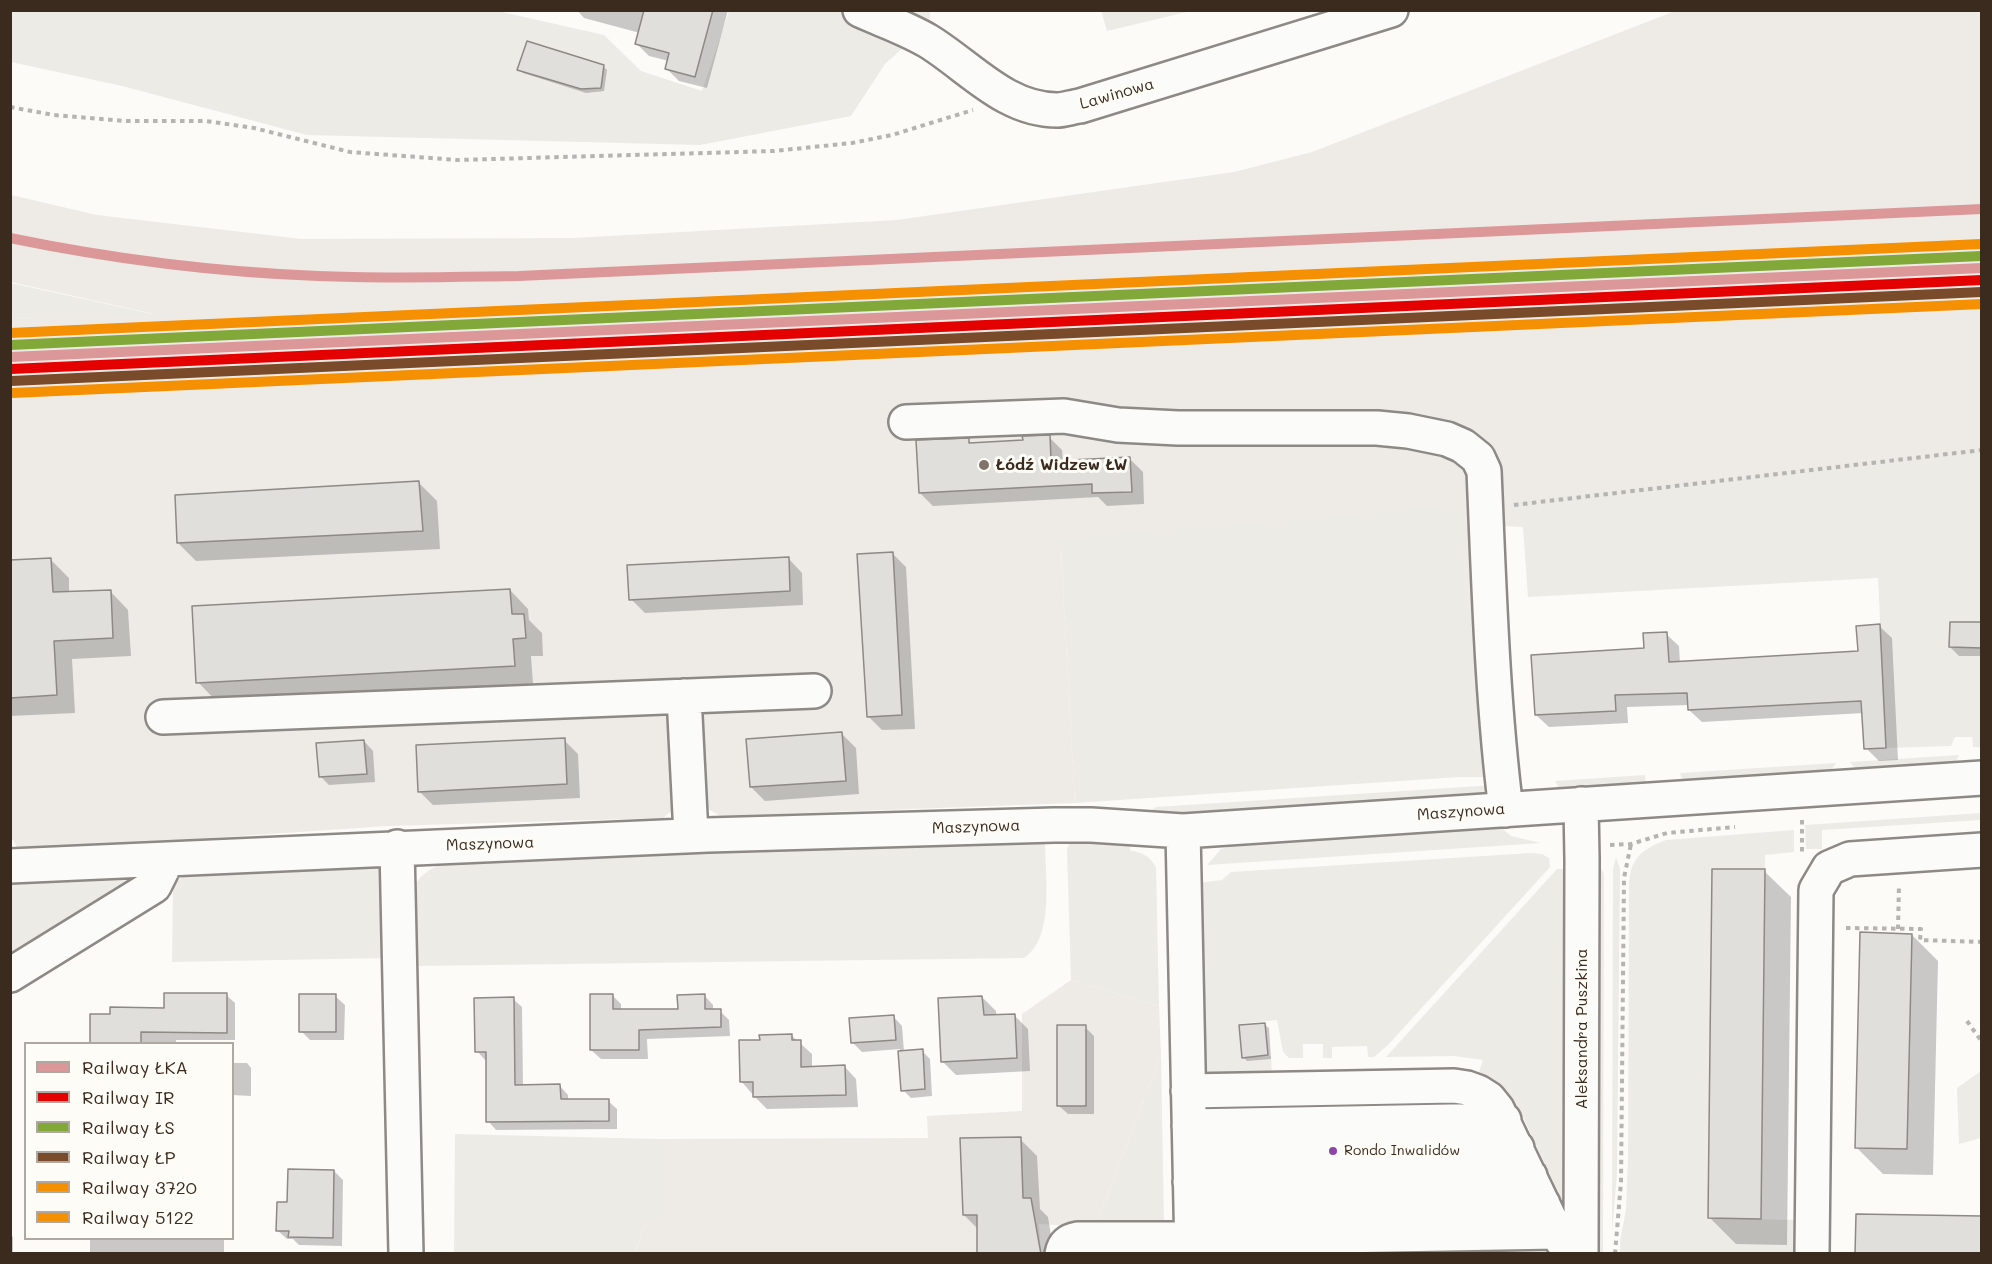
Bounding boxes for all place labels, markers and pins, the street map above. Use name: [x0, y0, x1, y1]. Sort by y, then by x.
place label: Łódź Widzew ŁW: [996, 455, 1127, 475]
marker: Łódź Widzew ŁW: [977, 458, 991, 472]
place label: Rondo Inwalidów: [1344, 1143, 1460, 1159]
marker: Rondo Inwalidów: [1327, 1145, 1339, 1157]

